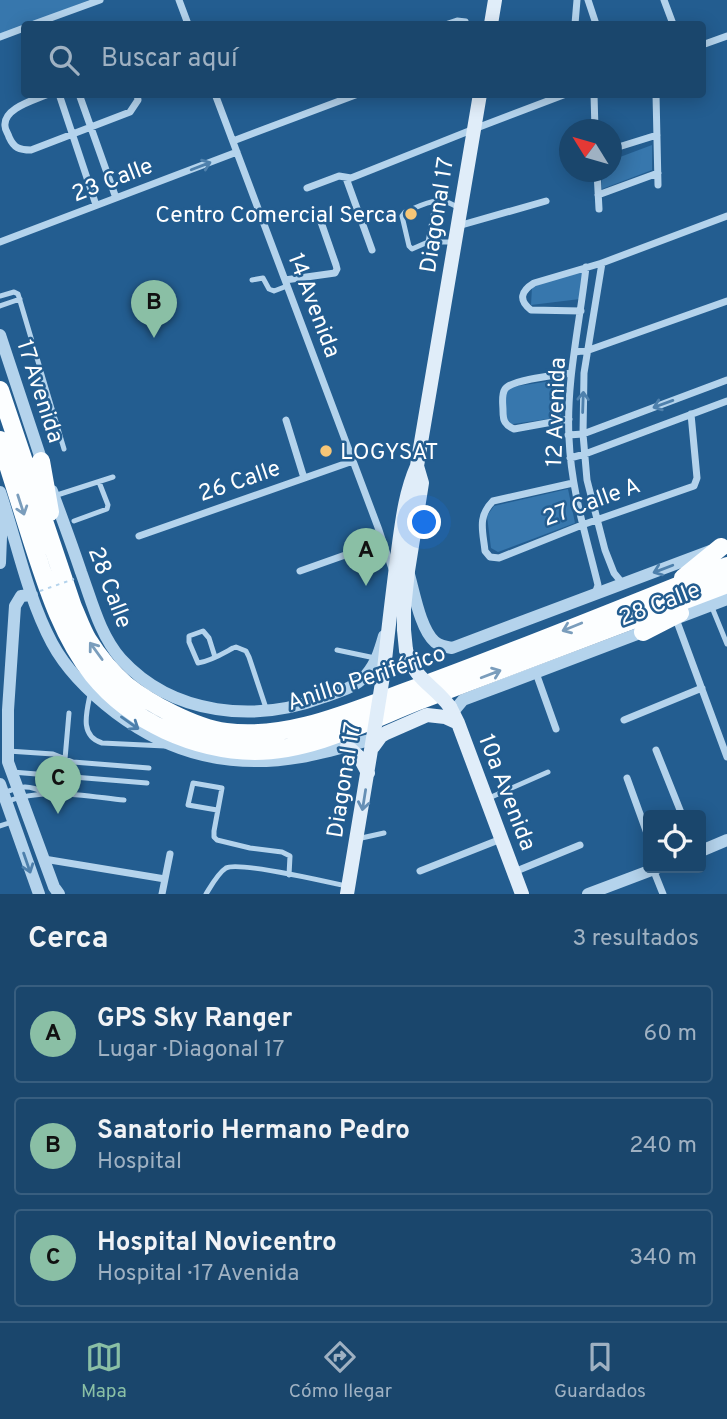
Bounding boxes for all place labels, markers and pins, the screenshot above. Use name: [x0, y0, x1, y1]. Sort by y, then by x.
place label: Centro Comercial Serca: [155, 202, 397, 231]
marker: Centro Comercial Serca: [403, 206, 419, 222]
pin: B: [131, 280, 177, 338]
place label: LOGYSAT: [340, 439, 438, 468]
marker: LOGYSAT: [318, 443, 334, 459]
pin: A: [343, 528, 389, 586]
pin: C: [35, 756, 81, 814]

